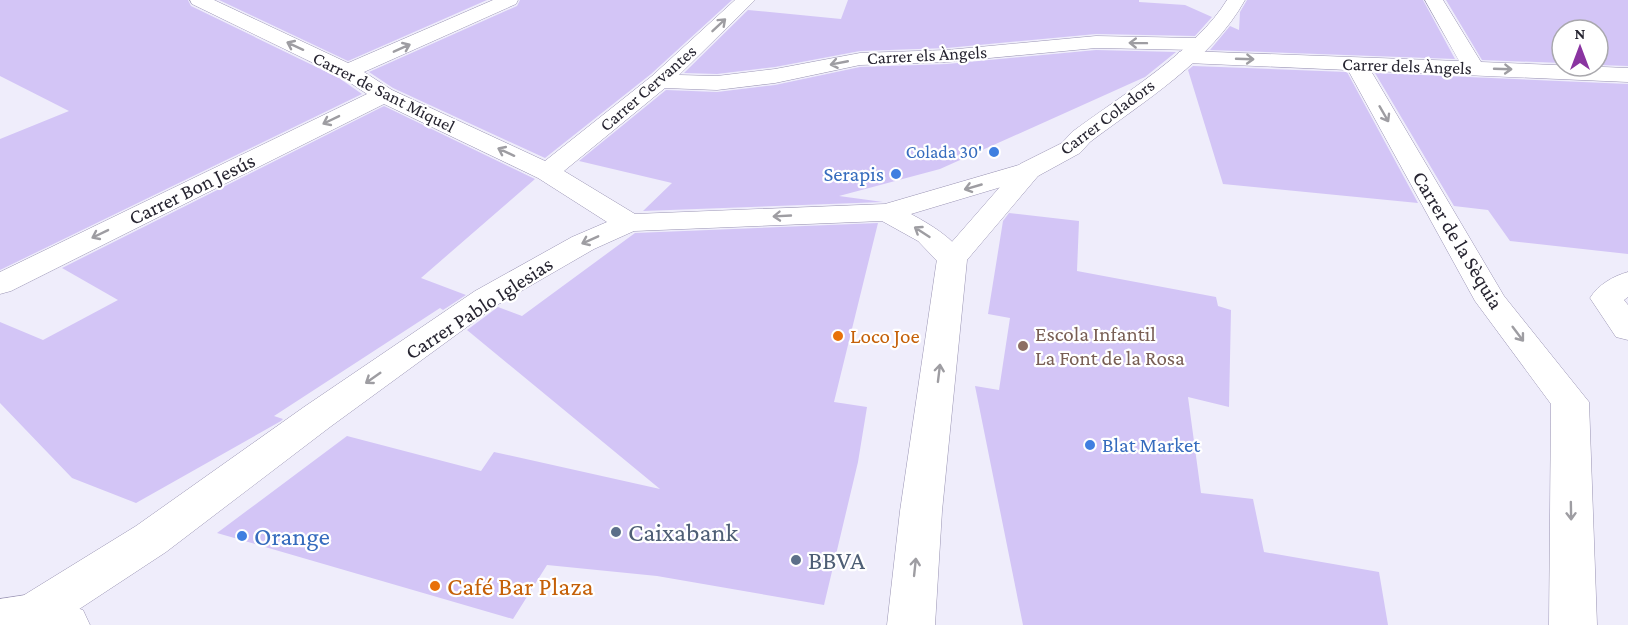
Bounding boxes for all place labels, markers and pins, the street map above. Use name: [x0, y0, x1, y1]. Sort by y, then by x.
place label: Colada 30': [906, 142, 982, 162]
marker: Colada 30': [987, 145, 1001, 159]
place label: Serapis: [823, 162, 884, 186]
marker: Serapis: [889, 167, 903, 181]
place label: Escola Infantil La Font de la Rosa: [1035, 322, 1185, 370]
place label: Loco Joe: [850, 324, 920, 348]
marker: Loco Joe: [831, 329, 845, 343]
marker: Escola Infantil La Font de la Rosa: [1016, 339, 1030, 353]
place label: Blat Market: [1102, 433, 1201, 457]
marker: Blat Market: [1083, 438, 1097, 452]
place label: Caixabank: [628, 518, 738, 547]
place label: Orange: [254, 522, 330, 551]
marker: Caixabank: [609, 525, 623, 539]
marker: Orange: [235, 529, 249, 543]
place label: BBVA: [808, 546, 865, 575]
marker: BBVA: [789, 553, 803, 567]
place label: Café Bar Plaza: [447, 572, 593, 601]
marker: Café Bar Plaza: [428, 579, 442, 593]

